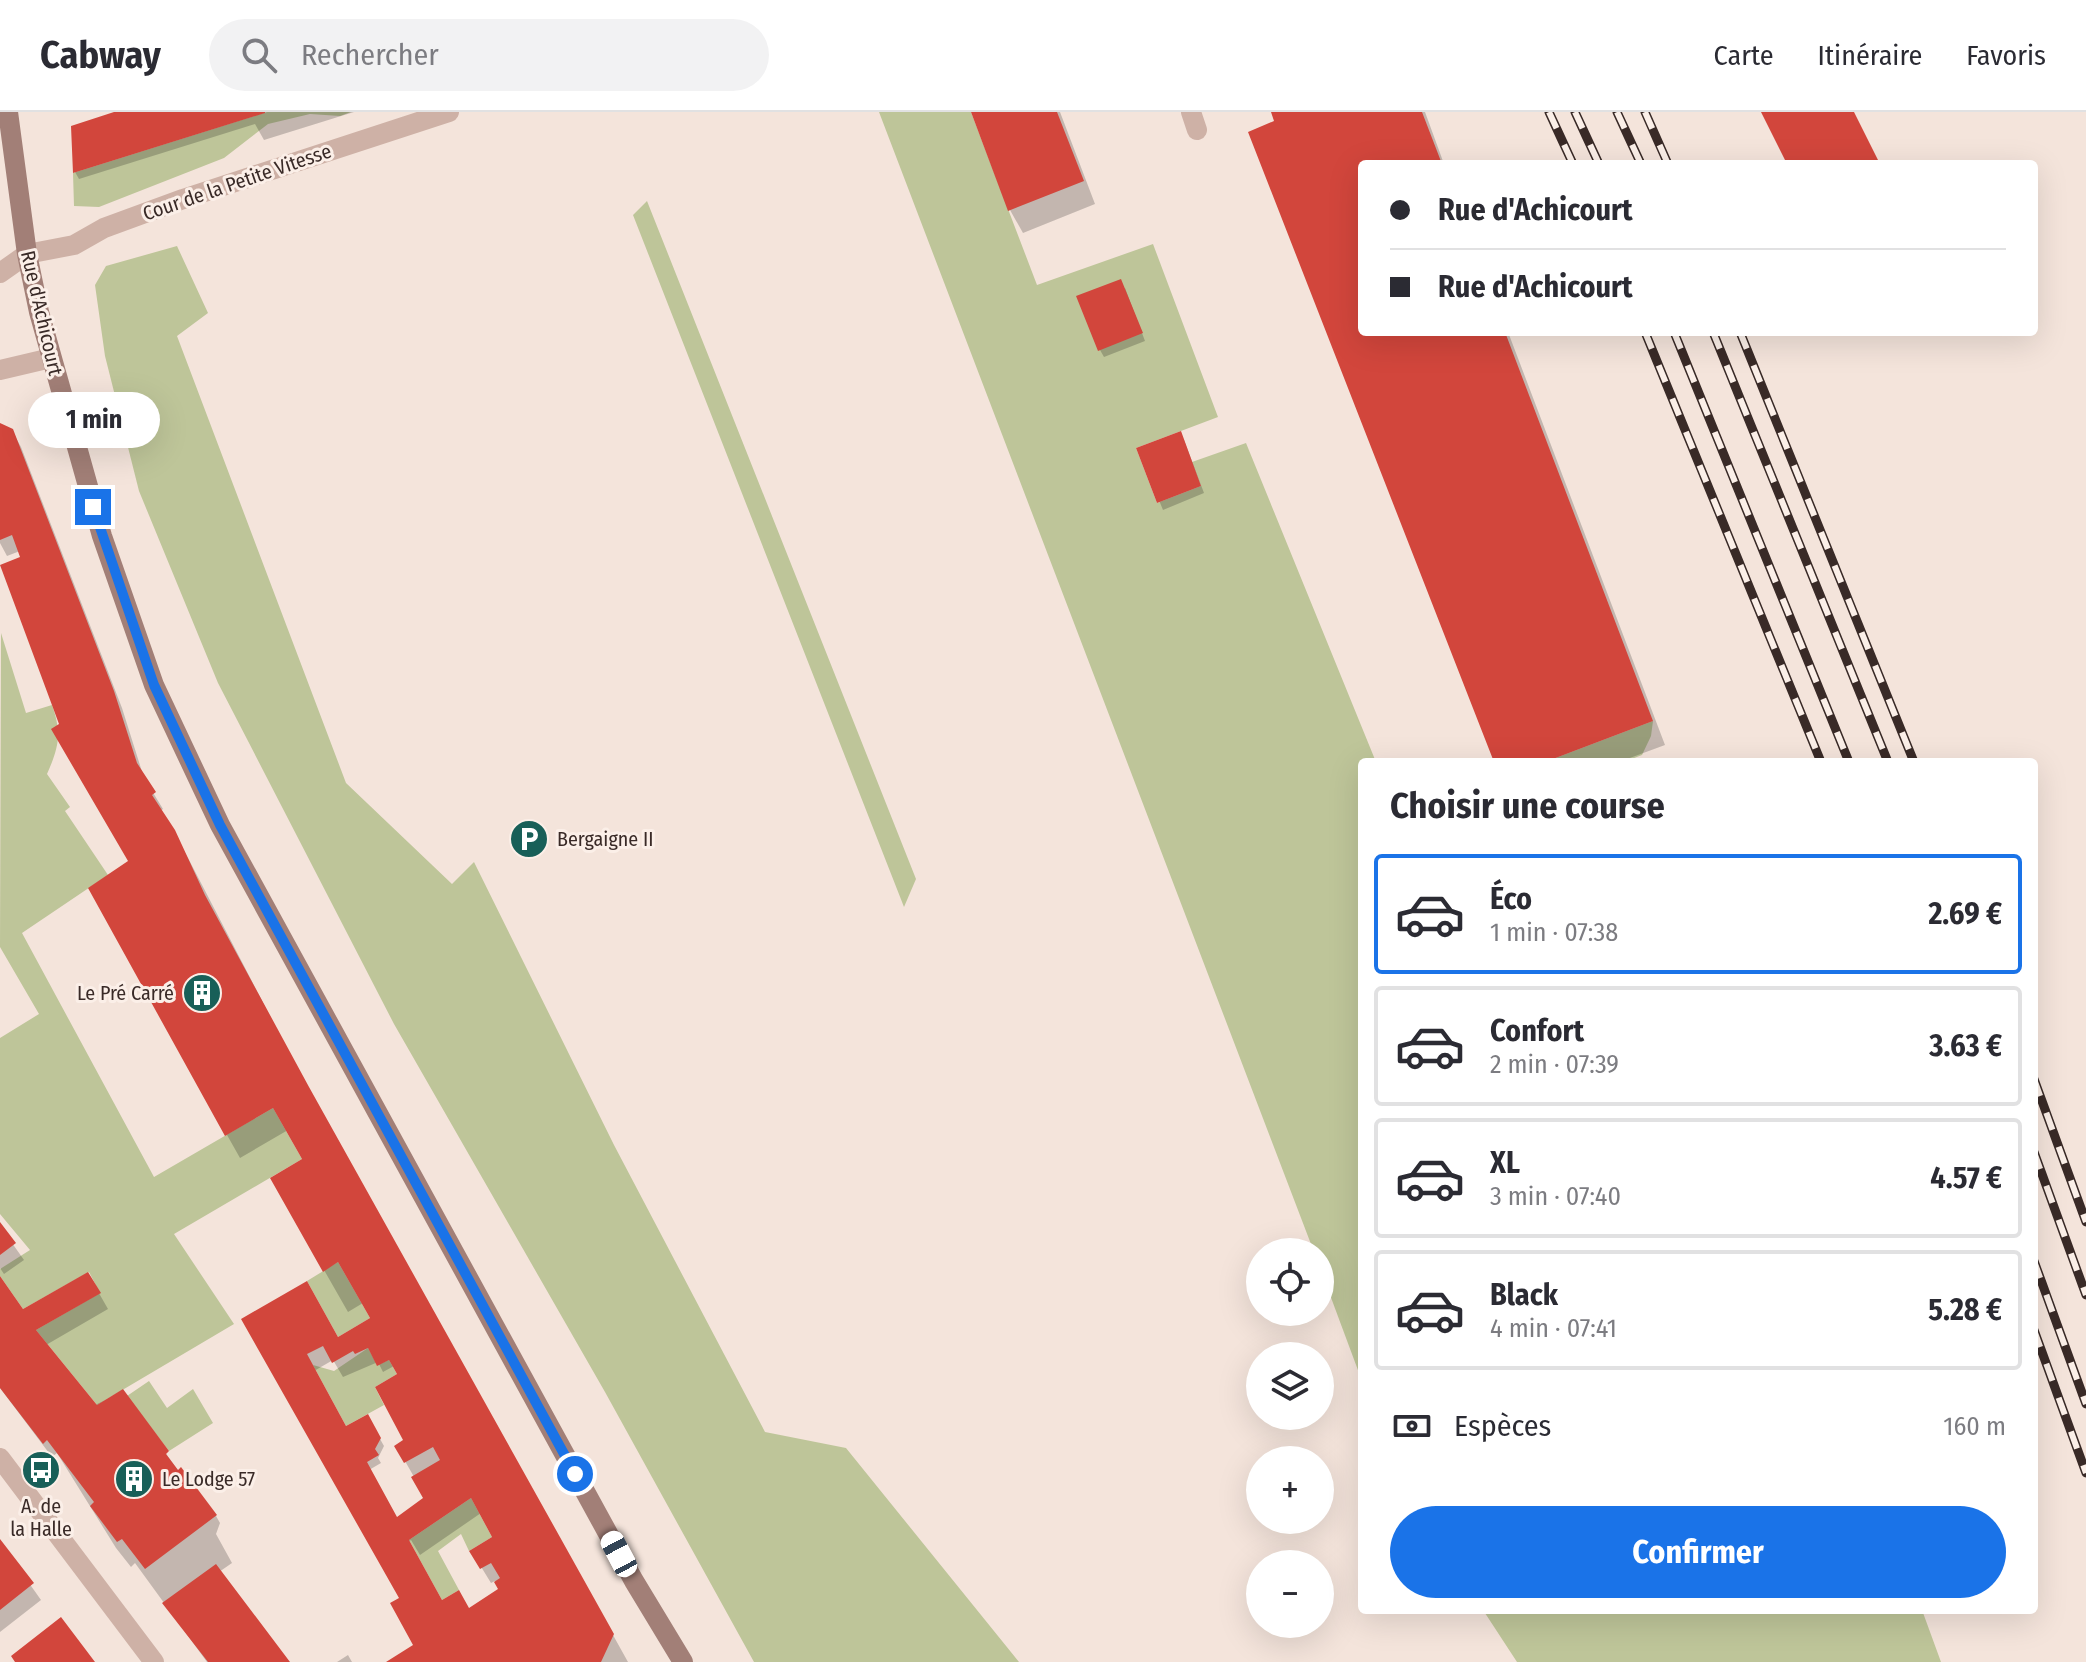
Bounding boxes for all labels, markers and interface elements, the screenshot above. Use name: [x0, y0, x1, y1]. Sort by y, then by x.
search box: [209, 19, 769, 91]
text: Cabway: [40, 32, 161, 78]
icon: search: [237, 33, 281, 77]
text: Rechercher: [301, 37, 439, 73]
text: Carte: [1714, 39, 1774, 72]
text: Itinéraire: [1818, 39, 1922, 72]
text: Favoris: [1966, 39, 2046, 72]
street label: Cour de la Petite Vitesse: [140, 138, 334, 226]
text: Rue d'Achicourt: [1438, 192, 1633, 228]
street label: Rue d'Achicourt: [16, 248, 68, 378]
text: Rue d'Achicourt: [1438, 269, 1633, 305]
callout: 1 min: [27, 391, 159, 447]
text: 1 min: [66, 404, 122, 435]
route end: [75, 489, 111, 525]
text: Choisir une course: [1390, 784, 1665, 828]
parking icon: Bergaigne II: [508, 818, 550, 860]
place label: Bergaigne II: [557, 827, 653, 851]
icon: car: [1394, 878, 1466, 950]
text: Éco: [1490, 881, 1532, 917]
text: 2.69 €: [1928, 896, 2002, 932]
text: 1 min · 07:38: [1490, 917, 1618, 948]
building icon: Le Pré Carré: [181, 972, 223, 1014]
place label: Le Pré Carré: [77, 981, 174, 1005]
icon: car: [1394, 1010, 1466, 1082]
text: Confort: [1490, 1013, 1584, 1049]
text: 3.63 €: [1929, 1028, 2002, 1064]
text: 2 min · 07:39: [1490, 1049, 1619, 1080]
icon: car: [1394, 1142, 1466, 1214]
text: XL: [1490, 1145, 1520, 1181]
text: 4.57 €: [1930, 1160, 2002, 1196]
text: 3 min · 07:40: [1490, 1181, 1621, 1212]
map controls: [1246, 1238, 1334, 1638]
button: locate: [1246, 1238, 1334, 1326]
icon: car: [1394, 1274, 1466, 1346]
text: Black: [1490, 1277, 1558, 1313]
text: 5.28 €: [1928, 1292, 2002, 1328]
text: 4 min · 07:41: [1490, 1313, 1617, 1344]
button: layers: [1246, 1342, 1334, 1430]
icon: cash: [1390, 1404, 1434, 1448]
text: Espèces: [1454, 1408, 1551, 1444]
text: 160 m: [1943, 1411, 2006, 1442]
button: +: [1246, 1446, 1334, 1534]
bus stop icon: A. de la Halle: [20, 1449, 62, 1491]
route start: [557, 1456, 593, 1492]
building icon: Le Lodge 57: [113, 1458, 155, 1500]
place label: Le Lodge 57: [162, 1467, 255, 1491]
place label: A. de la Halle: [10, 1494, 72, 1541]
button: Confirmer: [1390, 1506, 2006, 1598]
car: [597, 1527, 641, 1581]
button: −: [1246, 1550, 1334, 1638]

